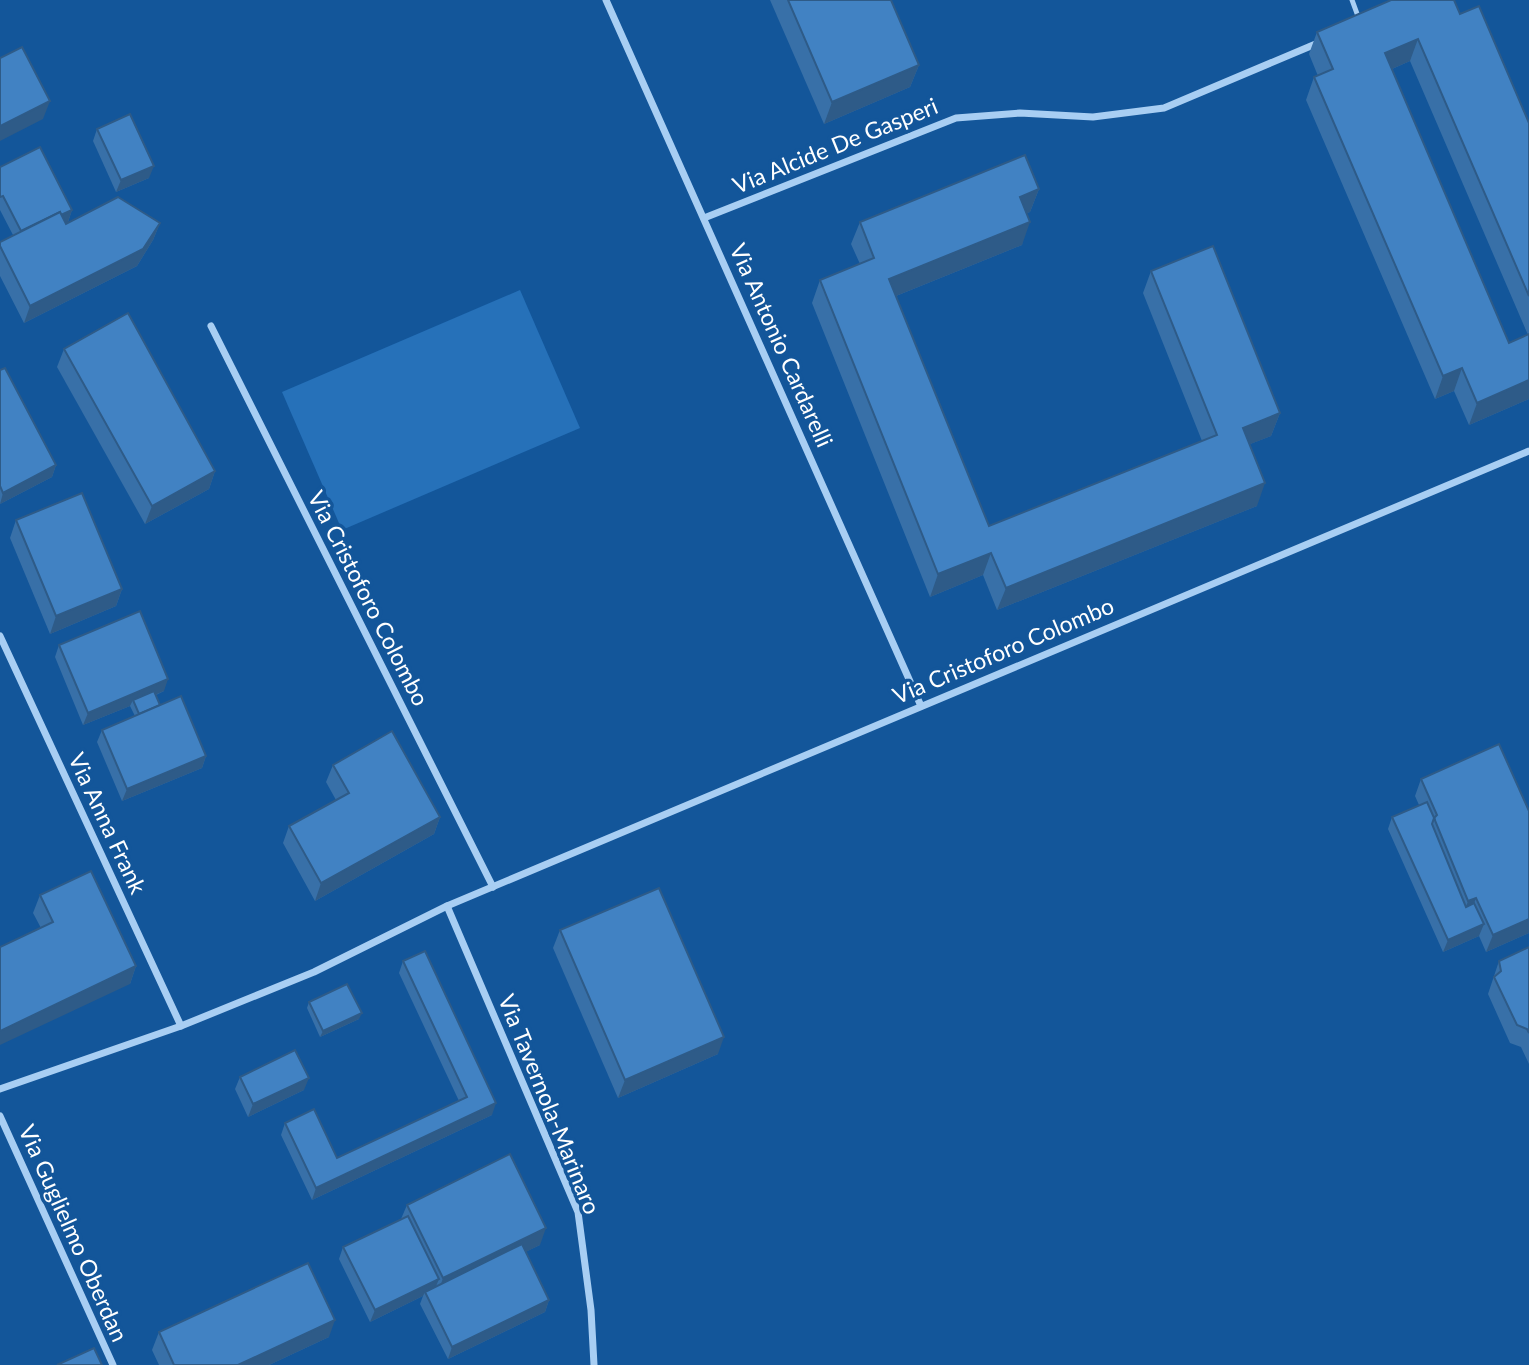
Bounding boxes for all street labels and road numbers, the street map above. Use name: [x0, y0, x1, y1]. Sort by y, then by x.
street label: Via Alcide De Gasperi: [728, 91, 942, 199]
street label: Via Antonio Cardarelli: [725, 239, 839, 451]
street label: Via Cristoforo Colombo: [303, 486, 435, 710]
street label: Via Cristoforo Colombo: [888, 591, 1118, 709]
street label: Via Anna Frank: [63, 748, 153, 898]
street label: Via Tavernola-Marinaro: [493, 990, 607, 1218]
street label: Via Guglielmo Oberdan: [14, 1120, 134, 1346]

